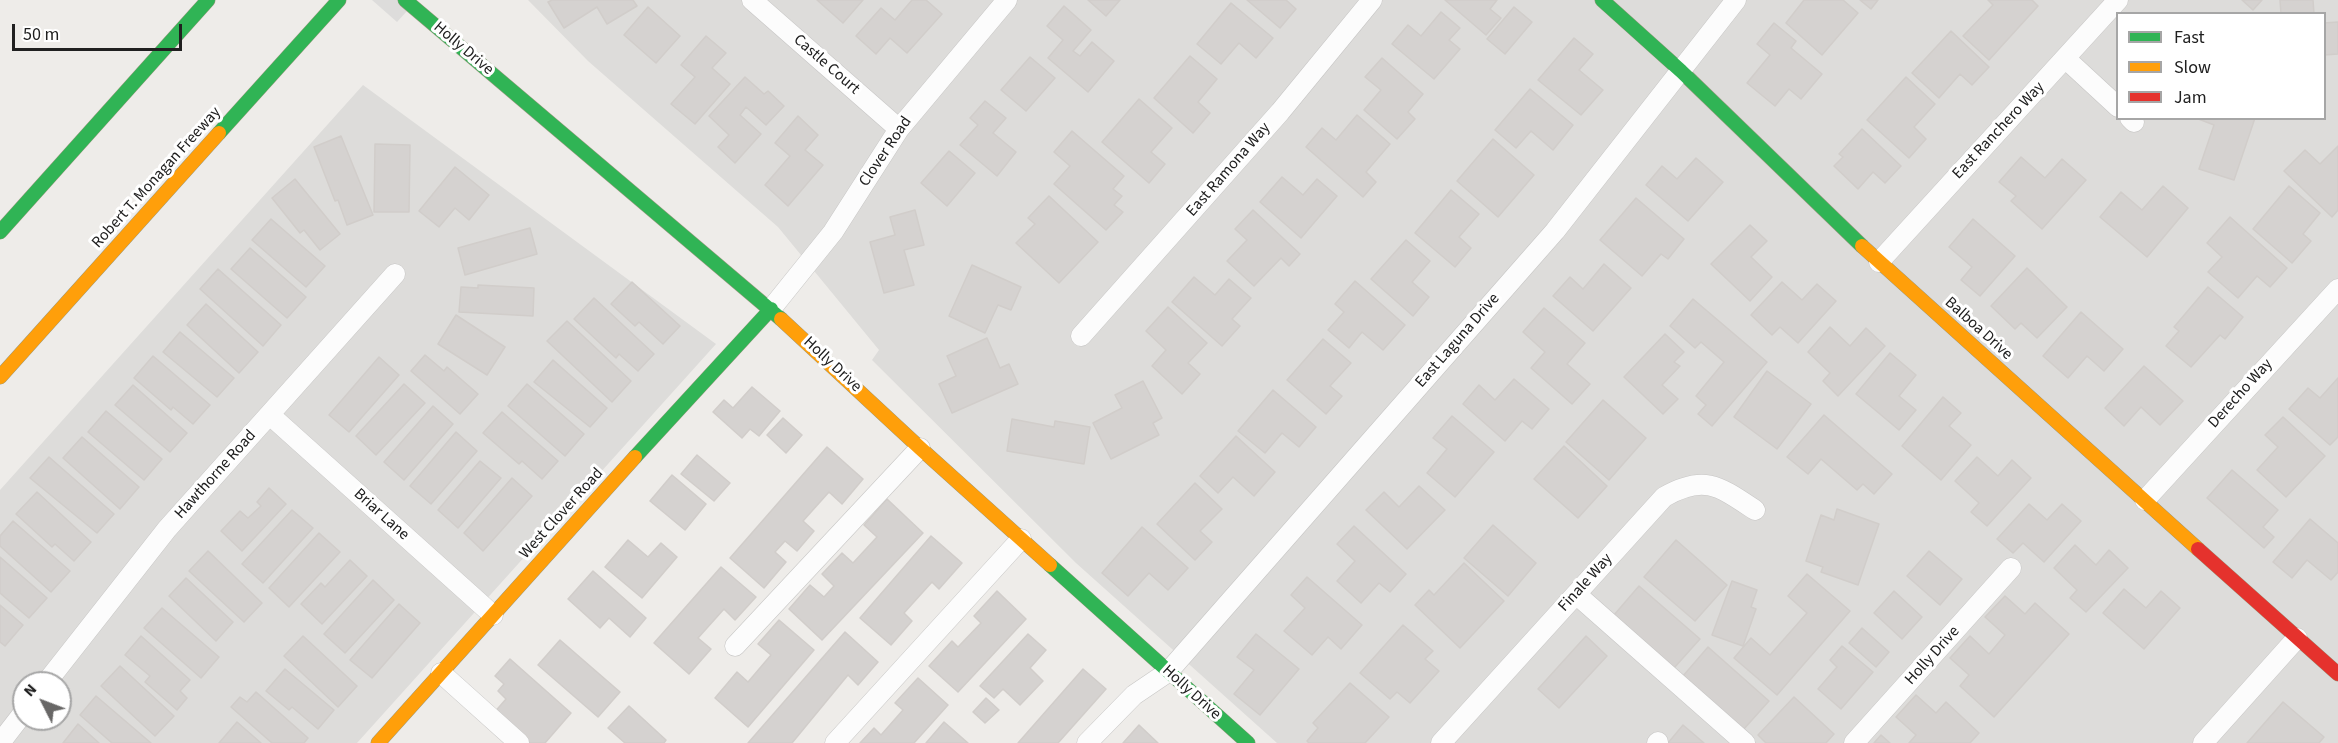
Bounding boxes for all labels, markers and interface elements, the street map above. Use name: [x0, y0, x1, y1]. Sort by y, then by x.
scale bar: [15, 12, 184, 50]
legend: [2116, 12, 2326, 120]
street label: Holly Drive: [429, 18, 497, 80]
text: 50 m: [23, 22, 59, 47]
text: Fast: [2174, 25, 2205, 50]
street label: Castle Court: [789, 31, 863, 99]
text: Slow: [2174, 55, 2211, 80]
street label: East Ranchero Way: [1949, 78, 2049, 184]
text: Jam: [2174, 85, 2207, 110]
street label: Robert T. Monagan Freeway: [89, 103, 225, 253]
street label: Clover Road: [856, 113, 916, 191]
street label: East Ramona Way: [1183, 119, 1275, 221]
street label: East Laguna Drive: [1412, 290, 1504, 392]
street label: Balboa Drive: [1940, 293, 2016, 365]
street label: Holly Drive: [799, 333, 865, 397]
street label: Derecho Way: [2205, 355, 2277, 433]
street label: Hawthorne Road: [171, 427, 261, 523]
street label: West Clover Road: [516, 465, 608, 563]
street label: Briar Lane: [349, 485, 413, 545]
street label: Finale Way: [1555, 550, 1617, 616]
street label: Holly Drive: [1902, 623, 1964, 689]
street label: Holly Drive: [1158, 662, 1224, 724]
north arrow: [12, 671, 72, 731]
text: N: [18, 679, 42, 702]

